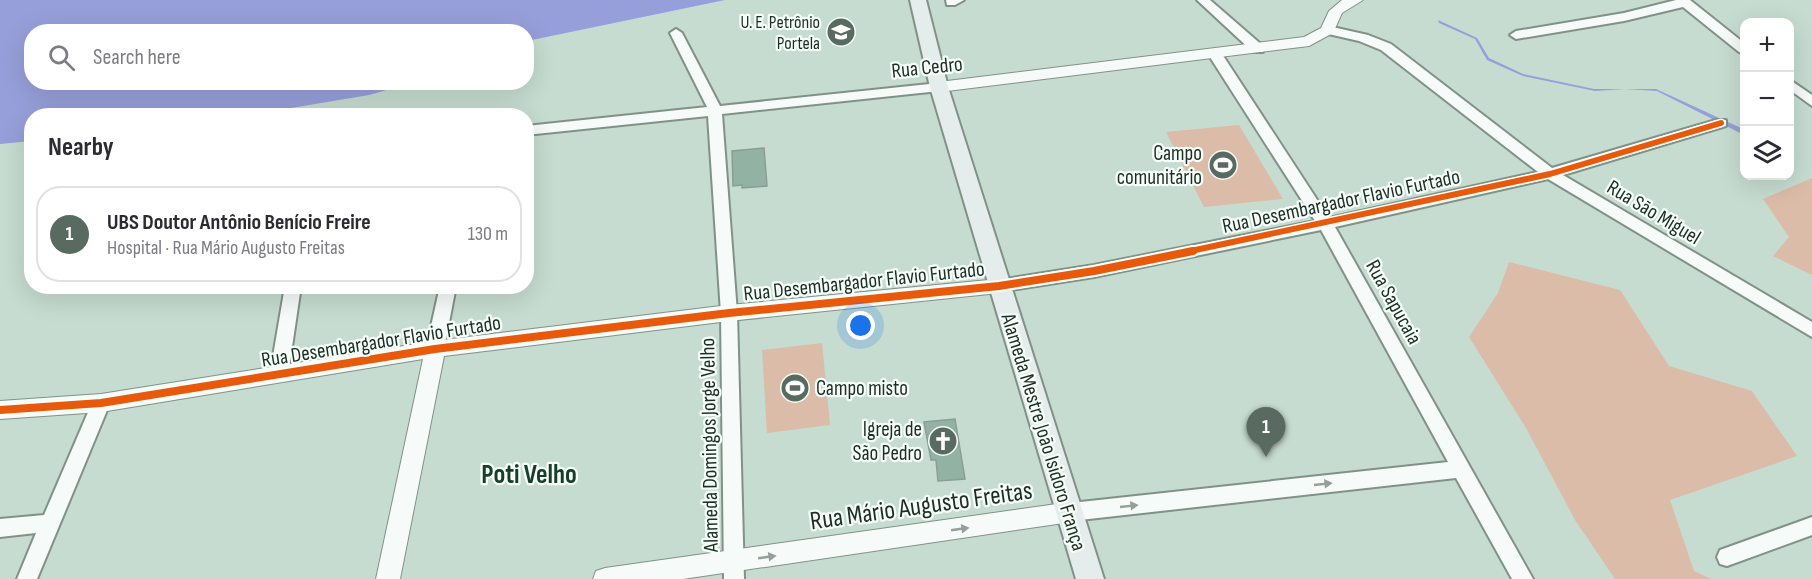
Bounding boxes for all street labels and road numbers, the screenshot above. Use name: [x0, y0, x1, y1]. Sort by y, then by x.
street label: Rua Cedro: [890, 51, 964, 84]
street label: Rua Desembargador Flavio Furtado: [1220, 164, 1462, 239]
street label: Rua São Miguel: [1602, 175, 1705, 250]
street label: Rua Desembargador Flavio Furtado: [742, 256, 986, 307]
street label: Rua Sapucaia: [1360, 256, 1427, 349]
street label: Rua Desembargador Flavio Furtado: [260, 310, 503, 373]
street label: Alameda Mestre João Isidoro França: [995, 310, 1092, 554]
street label: Alameda Domingos Jorge Velho: [695, 338, 724, 553]
street label: Rua Mário Augusto Freitas: [808, 476, 1034, 537]

